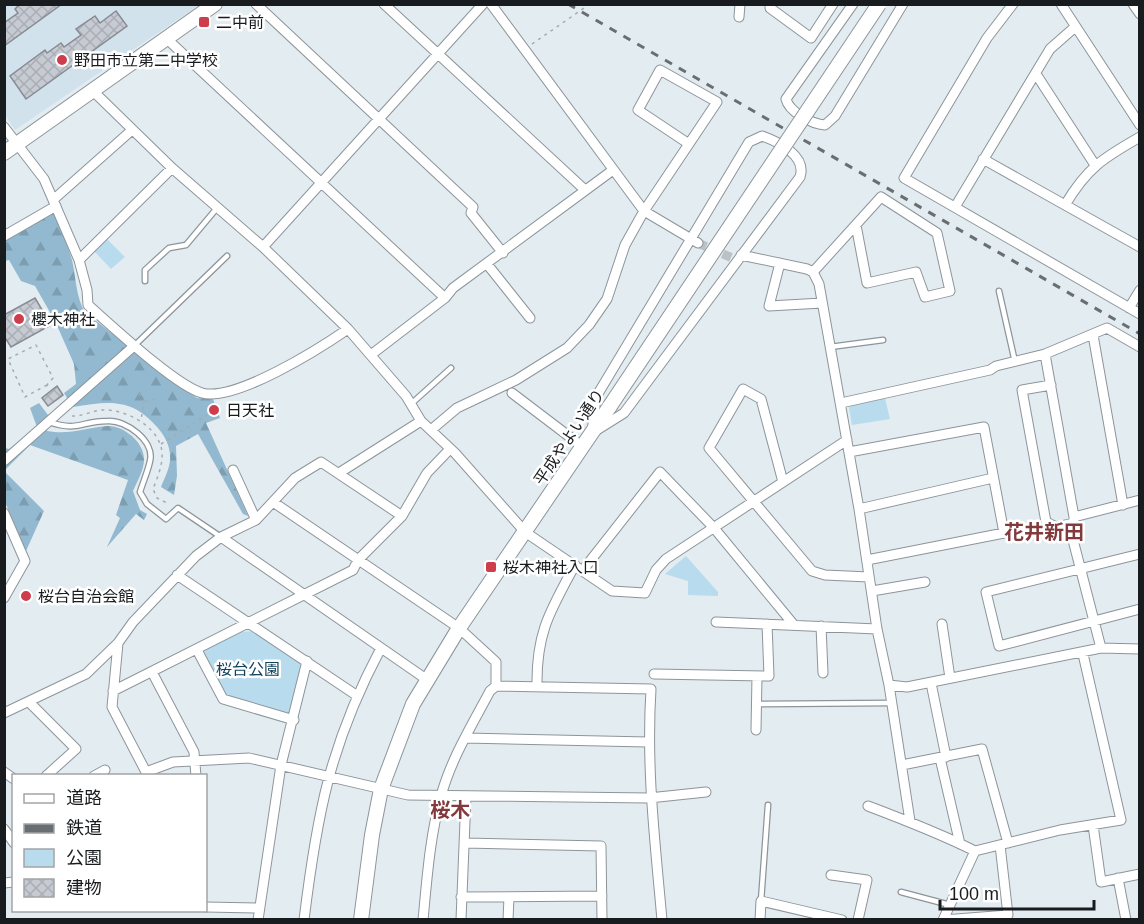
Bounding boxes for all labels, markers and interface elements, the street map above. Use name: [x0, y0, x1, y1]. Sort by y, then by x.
place label: 二中前: [216, 14, 264, 31]
marker: 二中前: [197, 15, 211, 29]
place label: 野田市立第二中学校: [74, 52, 218, 69]
marker: 野田市立第二中学校: [55, 53, 69, 67]
place label: 櫻木神社: [31, 311, 95, 328]
marker: 櫻木神社: [12, 312, 26, 326]
street label: 平成やよい通り: [531, 386, 607, 488]
place label: 日天社: [226, 402, 274, 419]
marker: 日天社: [207, 403, 221, 417]
district label: 花井新田: [1004, 521, 1084, 543]
place label: 桜木神社入口: [503, 559, 599, 576]
marker: 桜木神社入口: [484, 560, 498, 574]
place label: 桜台自治会館: [38, 588, 134, 605]
marker: 桜台自治会館: [19, 589, 33, 603]
park label: 桜台公園: [216, 661, 280, 678]
legend: [12, 774, 207, 912]
text: 道路: [66, 788, 102, 808]
district label: 桜木: [430, 799, 470, 821]
text: 鉄道: [66, 818, 102, 838]
text: 公園: [66, 848, 102, 868]
scale bar: [940, 873, 1094, 911]
text: 建物: [66, 878, 102, 898]
text: 100 m: [949, 884, 999, 904]

